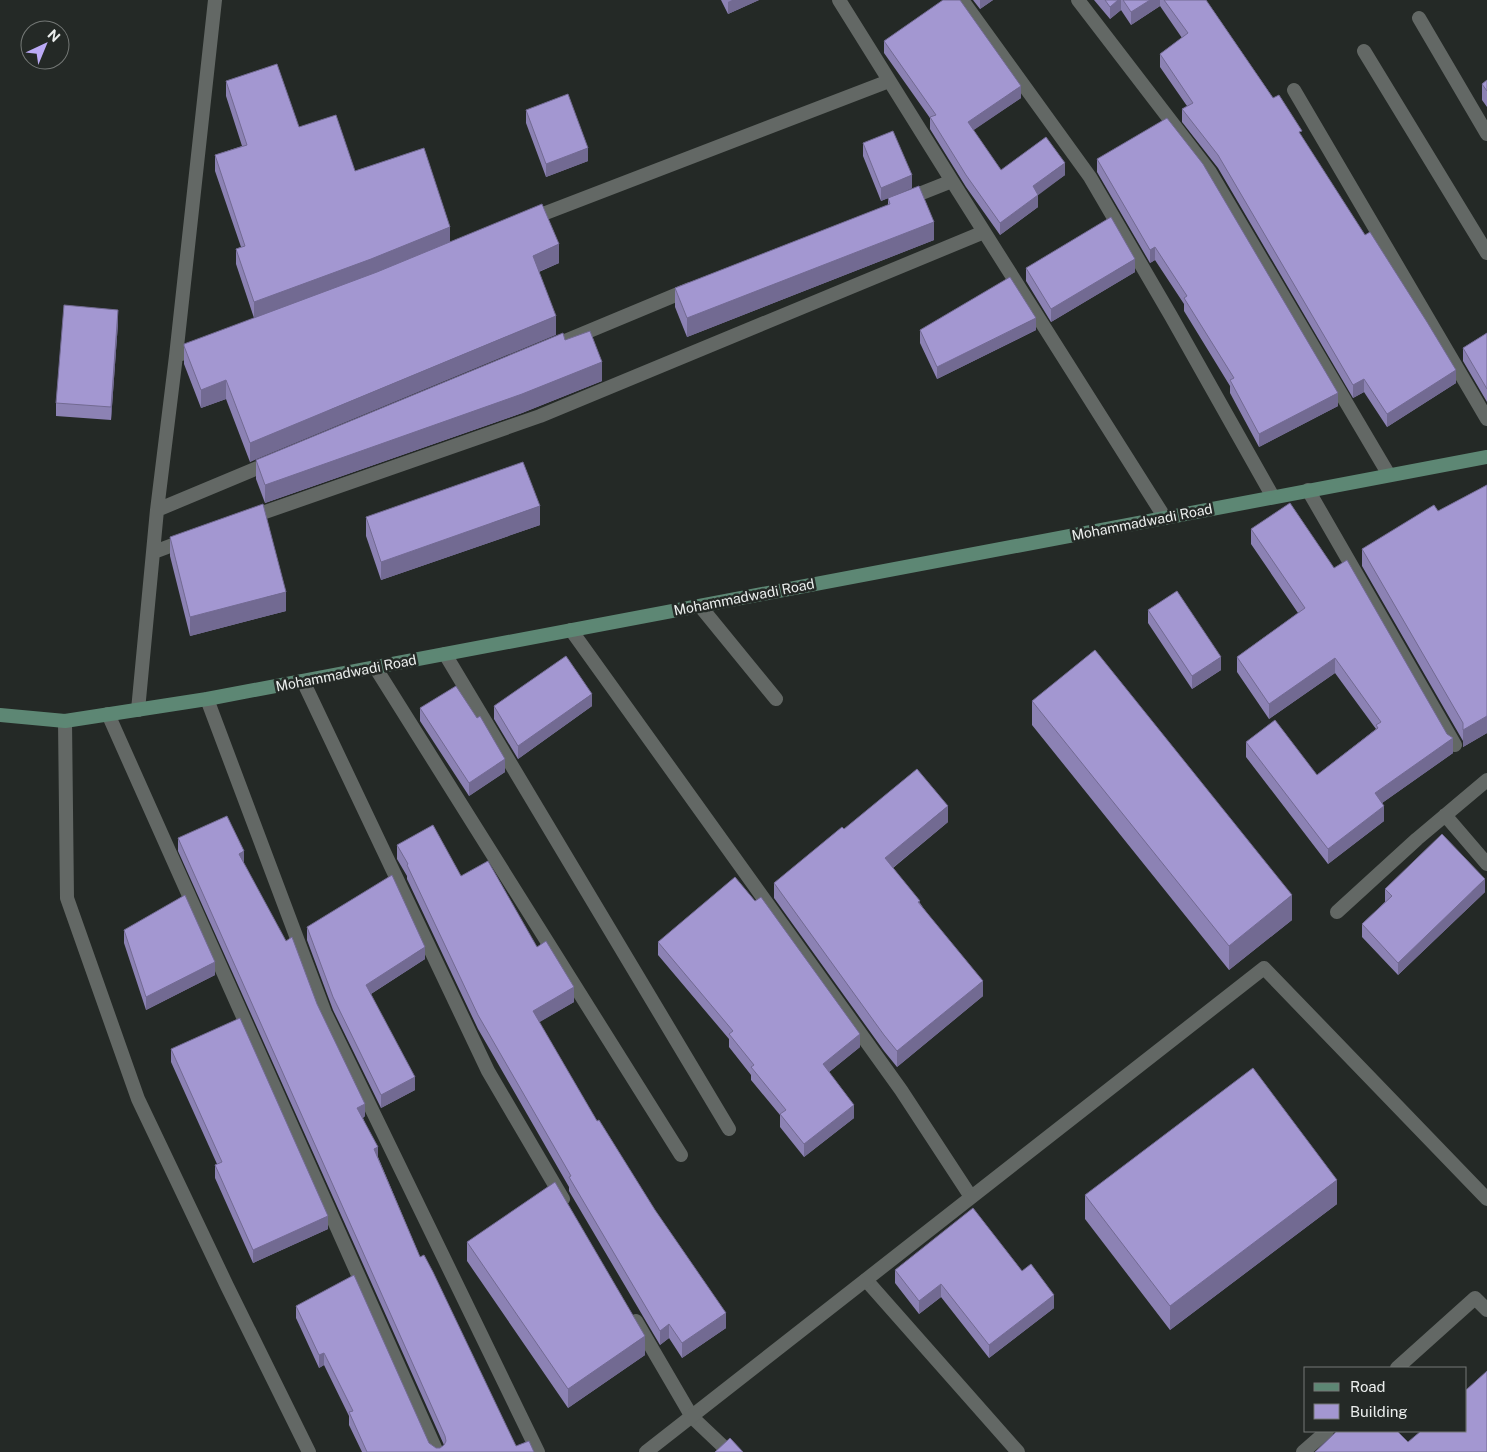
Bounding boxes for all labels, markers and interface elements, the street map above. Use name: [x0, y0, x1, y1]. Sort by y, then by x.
north arrow: [20, 20, 70, 70]
text: N: [45, 26, 64, 45]
street label: Mohammadwadi Road: [1070, 500, 1214, 544]
street label: Mohammadwadi Road: [672, 575, 816, 619]
street label: Mohammadwadi Road: [274, 651, 418, 695]
legend: [1304, 1367, 1467, 1432]
text: Road: [1350, 1378, 1386, 1395]
text: Building: [1350, 1403, 1408, 1420]

